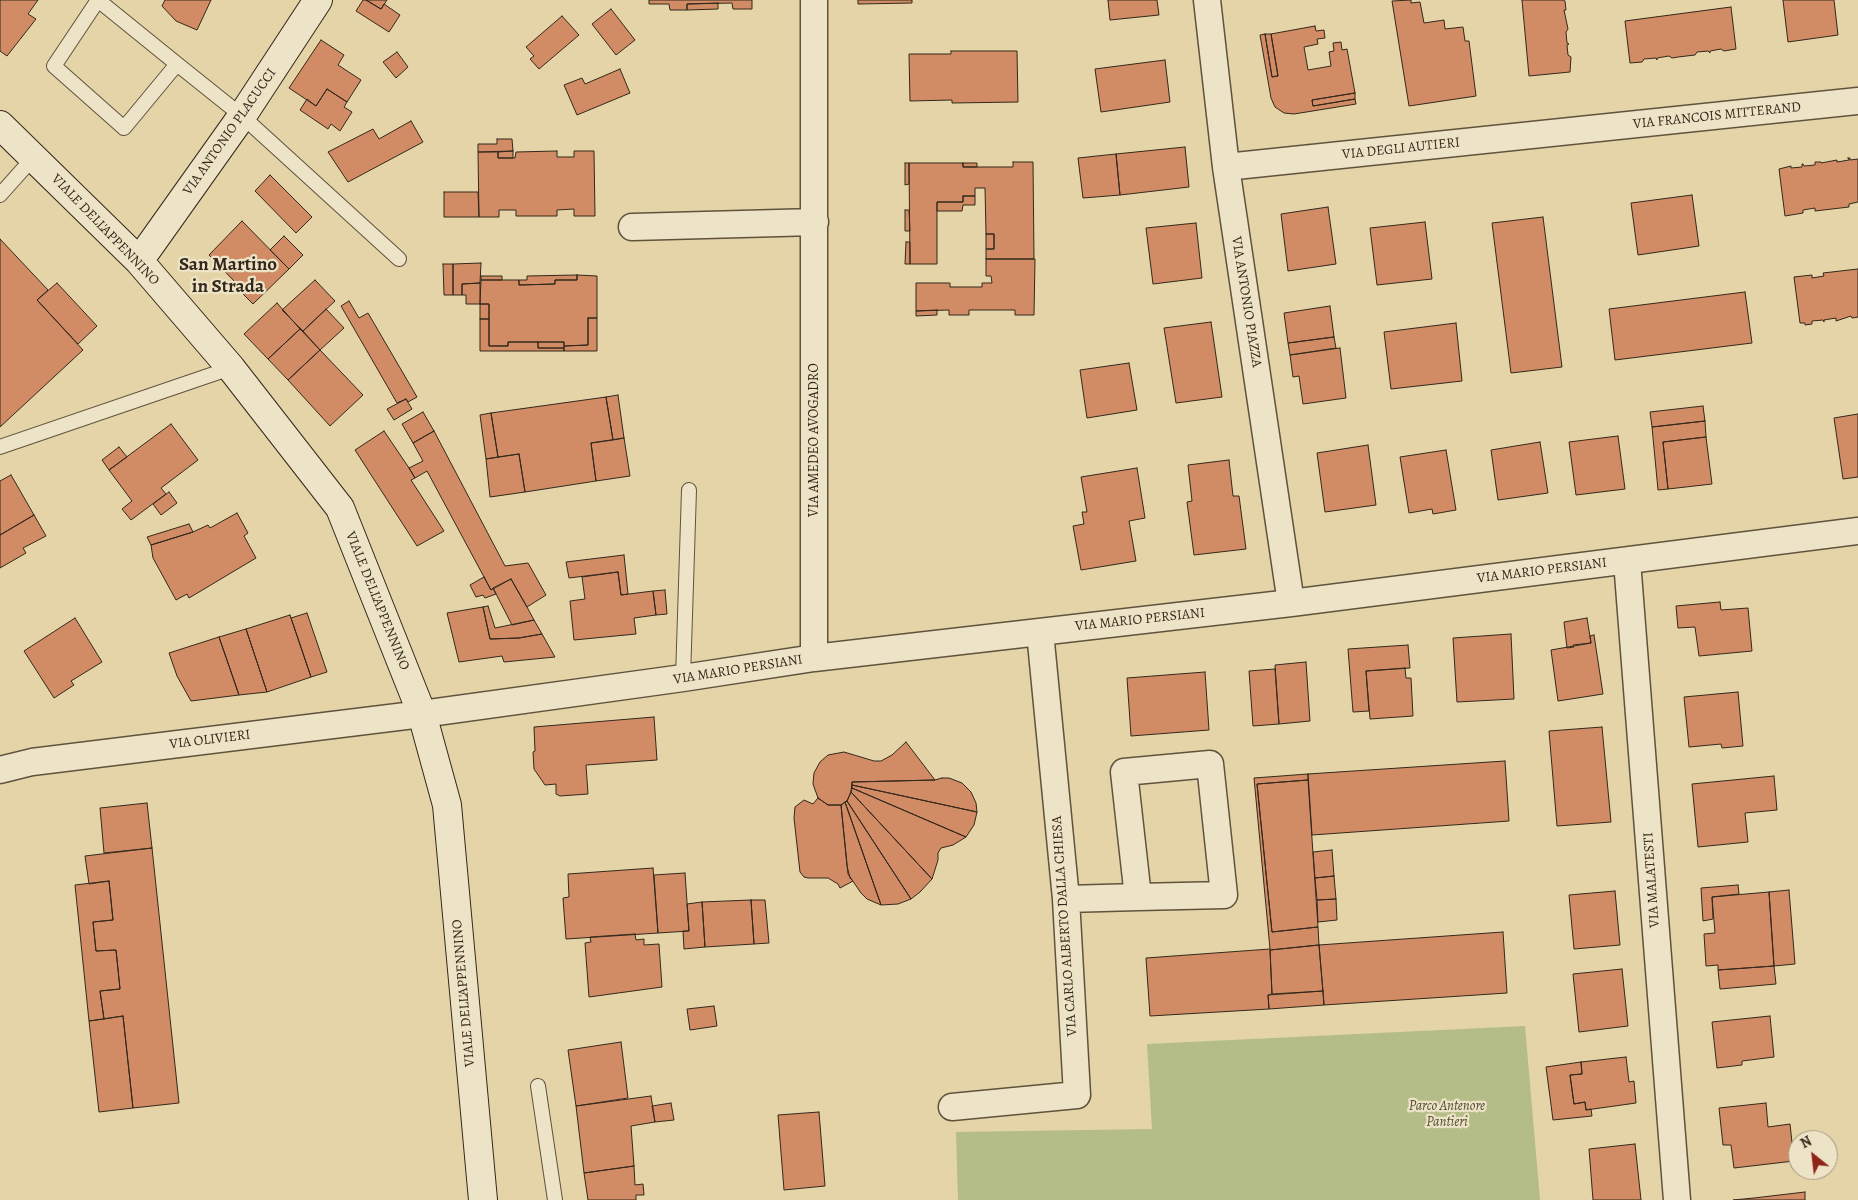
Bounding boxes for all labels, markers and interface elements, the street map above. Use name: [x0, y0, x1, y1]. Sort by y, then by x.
street label: VIA ANTONIO PLACUCCI: [180, 65, 280, 199]
street label: VIA FRANCOIS MITTERAND: [1632, 99, 1802, 133]
street label: VIA DEGLI AUTIERI: [1341, 134, 1461, 164]
street label: VIALE DELL'APPENNINO: [48, 171, 162, 289]
street label: VIA ANTONIO PIAZZA: [1227, 236, 1265, 368]
district label: San Martino in Strada: [179, 254, 277, 298]
street label: VIA AMEDEO AVOGADRO: [807, 363, 823, 517]
street label: VIALE DELL'APPENNINO: [341, 529, 413, 673]
street label: VIA MARIO PERSIANI: [1476, 555, 1608, 587]
street label: VIA MARIO PERSIANI: [1074, 605, 1206, 635]
street label: VIA MARIO PERSIANI: [672, 651, 804, 689]
street label: VIA OLIVIERI: [169, 727, 251, 753]
street label: VIA CARLO ALBERTO DALLA CHIESA: [1049, 815, 1081, 1037]
street label: VIA MALATESTI: [1640, 832, 1664, 928]
street label: VIALE DELL'APPENNINO: [449, 919, 479, 1067]
park label: Parco Antenore Pantieri: [1409, 1099, 1485, 1132]
north arrow: [1788, 1130, 1838, 1180]
text: N: [1797, 1132, 1815, 1153]

